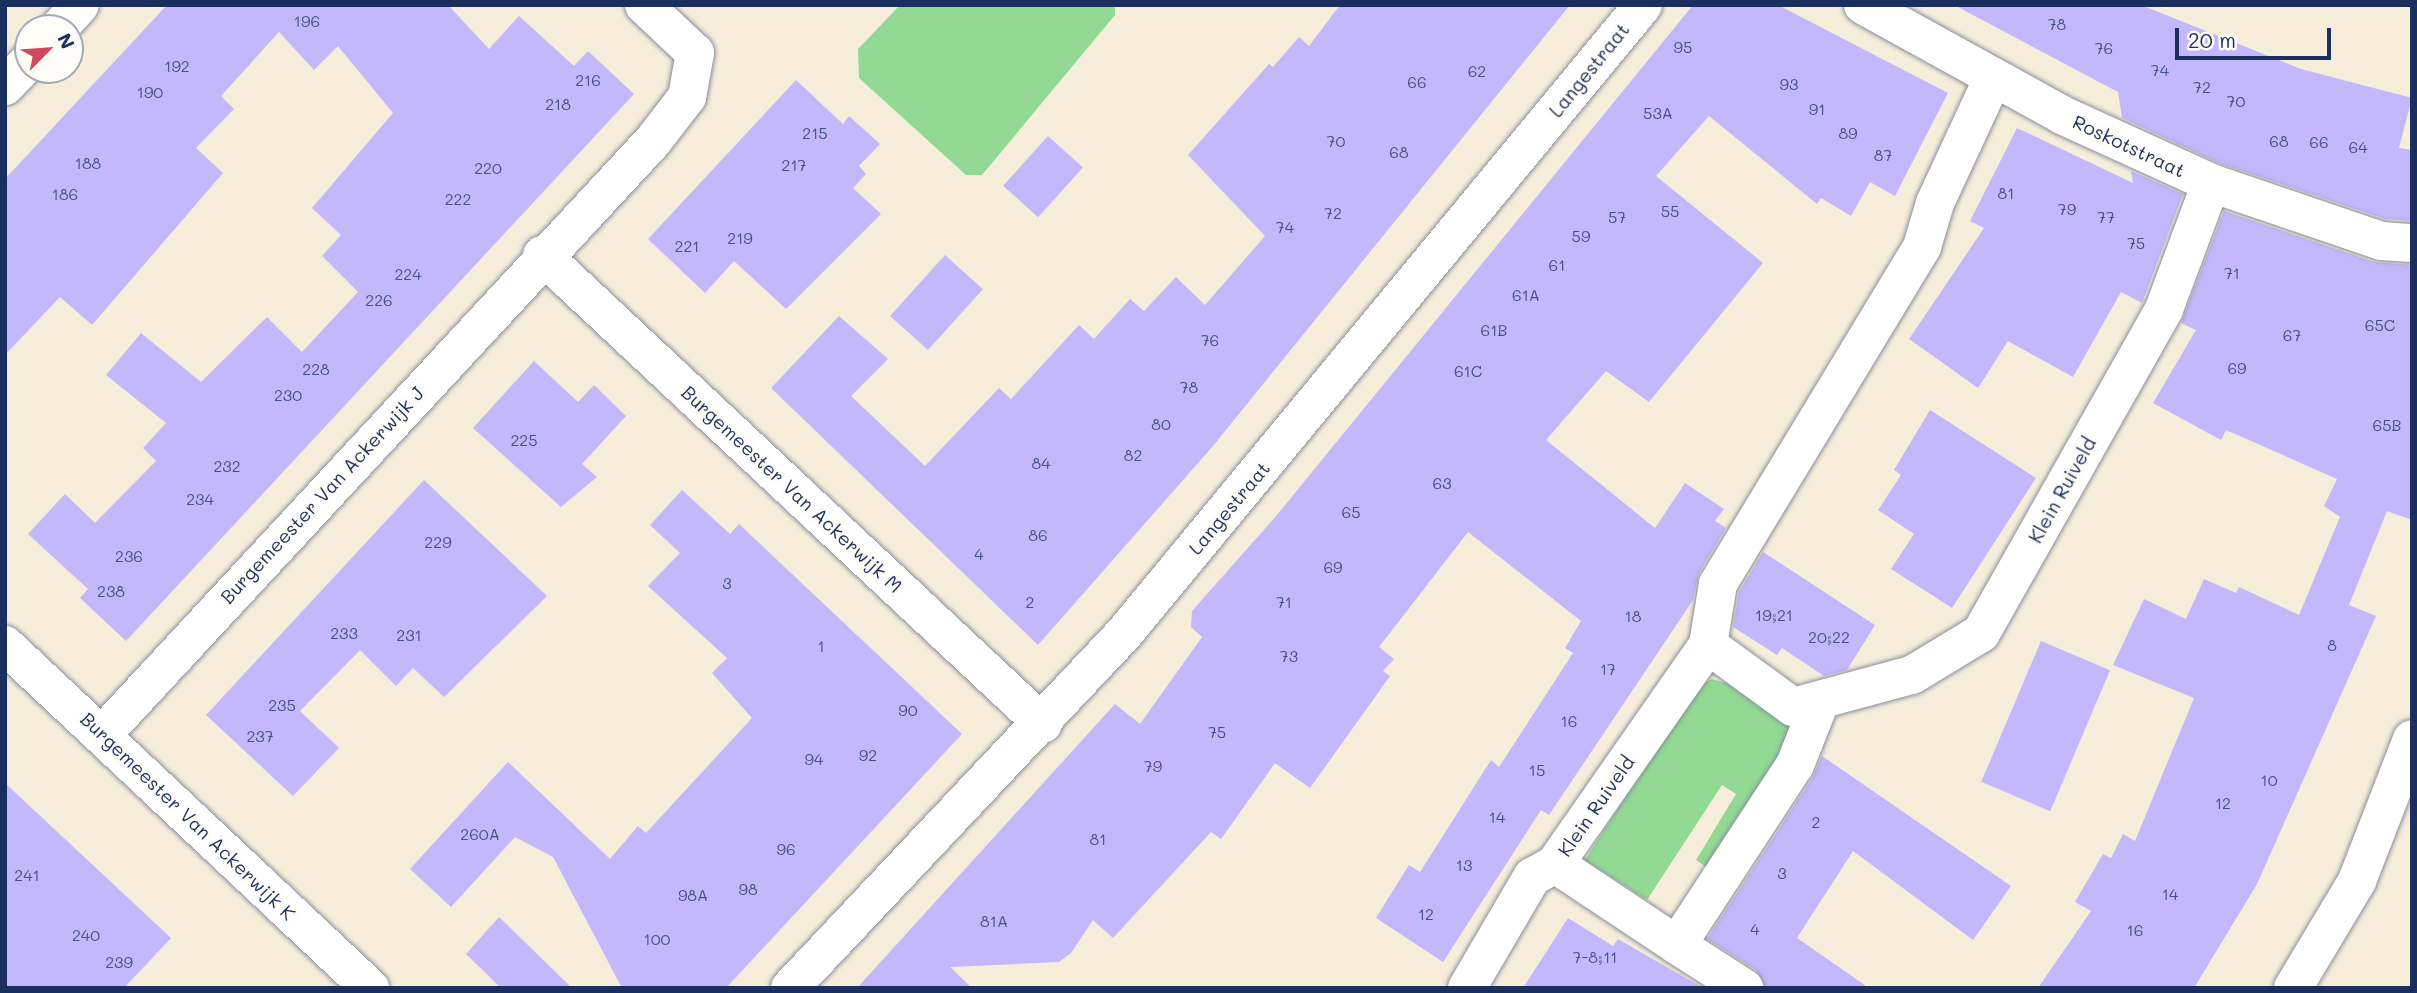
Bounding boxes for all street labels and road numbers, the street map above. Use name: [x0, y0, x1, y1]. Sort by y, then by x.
street label: Langestraat: [1544, 18, 1634, 122]
street label: Roskotstraat: [2069, 110, 2189, 182]
street label: Burgemeester Van Ackerwijk M: [677, 381, 907, 597]
street label: Burgemeester Van Ackerwijk J: [215, 382, 429, 608]
street label: Klein Ruiveld: [2024, 433, 2100, 547]
street label: Langestraat: [1184, 457, 1274, 559]
street label: Burgemeester Van Ackerwijk K: [76, 707, 300, 925]
street label: Klein Ruiveld: [1553, 751, 1639, 861]

